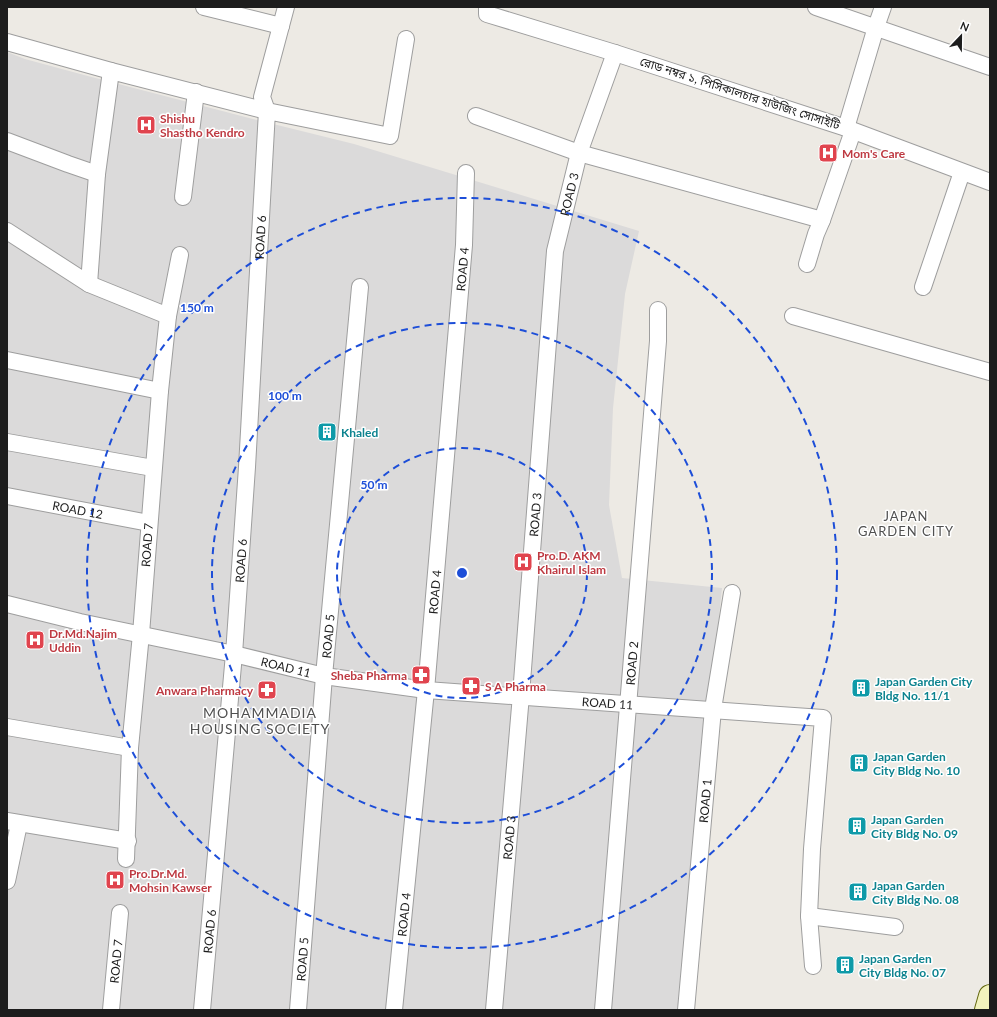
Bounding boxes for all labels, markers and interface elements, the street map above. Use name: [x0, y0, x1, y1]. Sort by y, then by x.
north arrow: [941, 16, 981, 56]
text: N: [959, 19, 971, 34]
street label: রোড নম্বর ১, পিসিকালচার হাউজিং সোসাইটি: [638, 53, 842, 133]
place label: Shishu Shastho Kendro: [160, 111, 245, 140]
hospital icon: Shishu Shastho Kendro: [135, 114, 157, 136]
hospital icon: Mom's Care: [817, 142, 839, 164]
place label: Mom's Care: [842, 146, 906, 161]
street label: ROAD 3: [556, 171, 581, 217]
street label: ROAD 6: [251, 215, 269, 260]
street label: ROAD 4: [453, 246, 471, 292]
text: 150 m: [180, 300, 214, 315]
text: 100 m: [268, 388, 302, 403]
building icon: Khaled: [316, 421, 338, 443]
place label: Khaled: [341, 425, 378, 440]
text: 50 m: [361, 477, 387, 492]
street label: ROAD 3: [526, 492, 544, 537]
street label: ROAD 12: [51, 497, 104, 522]
district label: JAPAN GARDEN CITY: [858, 508, 954, 539]
street label: ROAD 7: [138, 522, 156, 568]
street label: ROAD 6: [231, 538, 250, 583]
place label: Pro.D. AKM Khairul Islam: [537, 548, 606, 577]
hospital icon: Pro.D. AKM Khairul Islam: [512, 551, 534, 573]
centre of rings: [455, 566, 469, 580]
street label: ROAD 4: [425, 569, 444, 615]
street label: ROAD 5: [318, 613, 337, 659]
place label: Dr.Md.Najim Uddin: [49, 626, 117, 655]
hospital icon: Dr.Md.Najim Uddin: [24, 629, 46, 651]
street label: ROAD 2: [622, 641, 641, 686]
street label: ROAD 11: [259, 653, 313, 680]
pharmacy icon: Sheba Pharma: [410, 664, 432, 686]
place label: Sheba Pharma: [331, 668, 407, 683]
place label: Japan Garden City Bldg No. 11/1: [875, 674, 973, 703]
pharmacy icon: S A Pharma: [460, 675, 482, 697]
building icon: Japan Garden City Bldg No. 11/1: [850, 677, 872, 699]
pharmacy icon: Anwara Pharmacy: [256, 679, 278, 701]
place label: S A Pharma: [485, 679, 546, 694]
place label: Anwara Pharmacy: [155, 683, 254, 698]
street label: ROAD 11: [581, 694, 634, 712]
district label: MOHAMMADIA HOUSING SOCIETY: [190, 704, 330, 737]
place label: Japan Garden City Bldg No. 10: [873, 749, 960, 778]
building icon: Japan Garden City Bldg No. 10: [848, 752, 870, 774]
street label: ROAD 1: [695, 778, 714, 823]
place label: Japan Garden City Bldg No. 09: [871, 812, 958, 841]
street label: ROAD 3: [499, 815, 518, 860]
building icon: Japan Garden City Bldg No. 09: [846, 815, 868, 837]
place label: Pro.Dr.Md. Mohsin Kawser: [129, 866, 212, 895]
hospital icon: Pro.Dr.Md. Mohsin Kawser: [104, 869, 126, 891]
place label: Japan Garden City Bldg No. 08: [872, 878, 959, 907]
building icon: Japan Garden City Bldg No. 08: [847, 881, 869, 903]
street label: ROAD 4: [394, 892, 413, 937]
street label: ROAD 6: [200, 909, 219, 954]
street label: ROAD 5: [293, 937, 311, 982]
street label: ROAD 7: [106, 939, 125, 984]
place label: Japan Garden City Bldg No. 07: [859, 951, 946, 980]
building icon: Japan Garden City Bldg No. 07: [834, 954, 856, 976]

